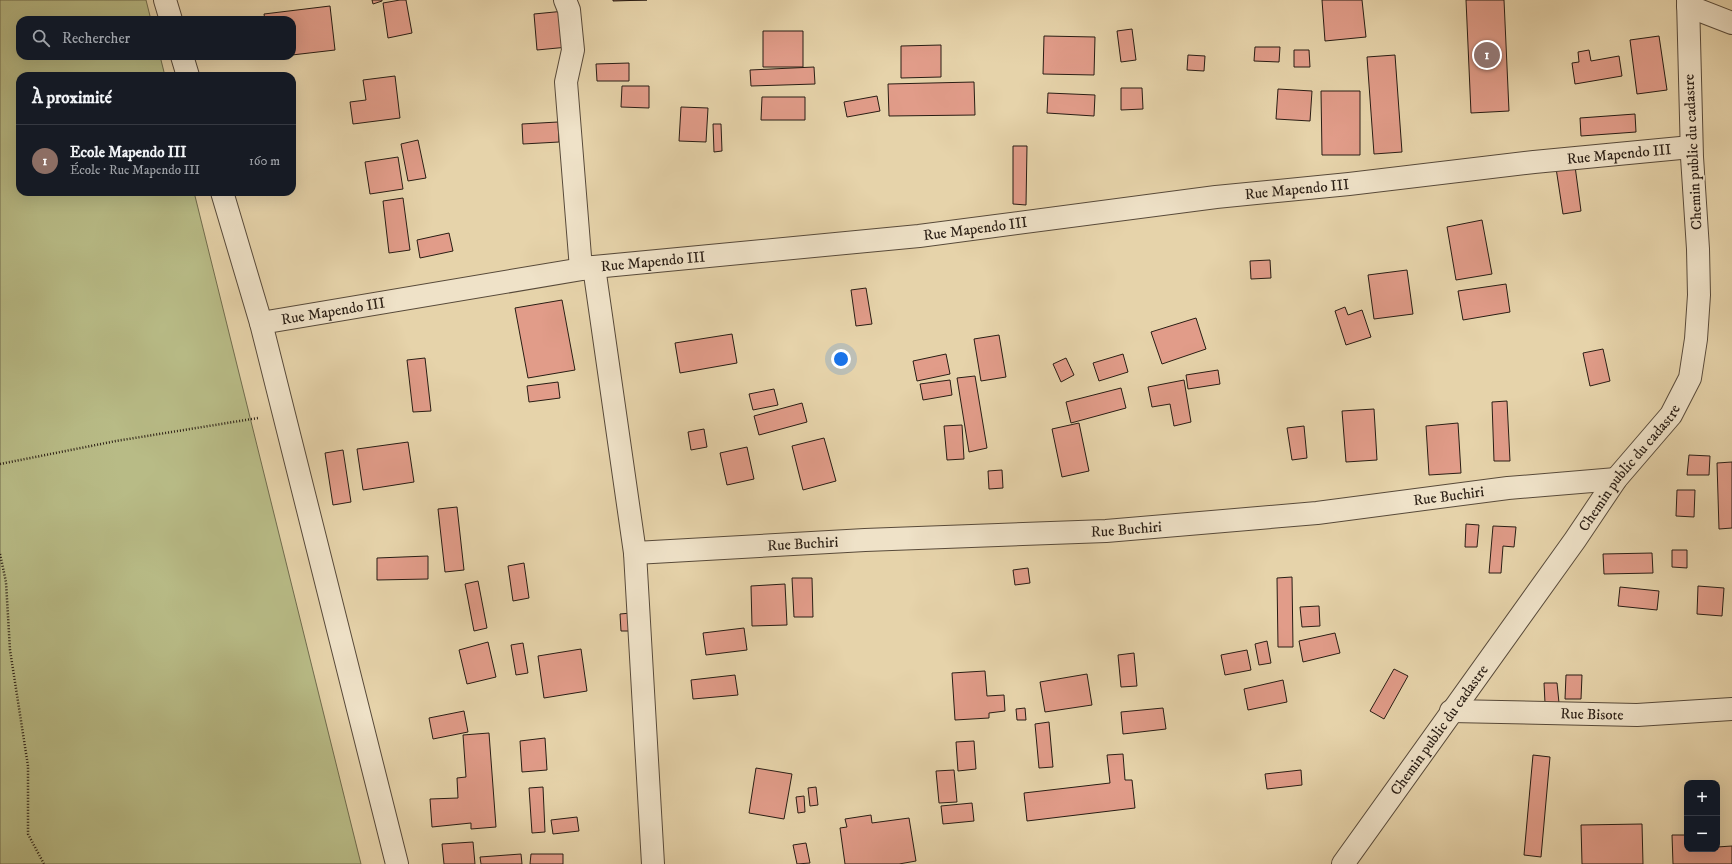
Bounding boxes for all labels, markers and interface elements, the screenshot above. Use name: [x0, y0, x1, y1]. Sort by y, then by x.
search box: [16, 16, 296, 60]
icon: search: [30, 27, 52, 49]
text: Rechercher: [62, 29, 130, 48]
pin: 1: [1474, 40, 1500, 70]
street label: Chemin public du cadastre: [1679, 74, 1707, 230]
text: À proximité: [32, 87, 112, 109]
street label: Rue Mapendo III: [1566, 139, 1672, 168]
text: Ecole Mapendo III: [70, 143, 186, 162]
text: 1: [43, 153, 47, 169]
text: 160 m: [249, 153, 280, 169]
text: École · Rue Mapendo III: [70, 162, 200, 178]
street label: Rue Mapendo III: [1244, 175, 1350, 204]
street label: Rue Mapendo III: [922, 212, 1029, 245]
street label: Rue Mapendo III: [600, 247, 706, 276]
street label: Rue Mapendo III: [280, 293, 386, 329]
your location: [831, 349, 851, 369]
street label: Chemin public du cadastre: [1574, 401, 1684, 535]
street label: Rue Buchiri: [1412, 482, 1485, 510]
street label: Rue Buchiri: [1091, 517, 1163, 541]
street label: Rue Buchiri: [767, 532, 839, 555]
street label: Chemin public du cadastre: [1386, 661, 1492, 799]
street label: Rue Bisote: [1560, 704, 1624, 724]
map controls: [1684, 780, 1720, 852]
button: +: [1684, 780, 1720, 816]
button: −: [1684, 816, 1720, 852]

